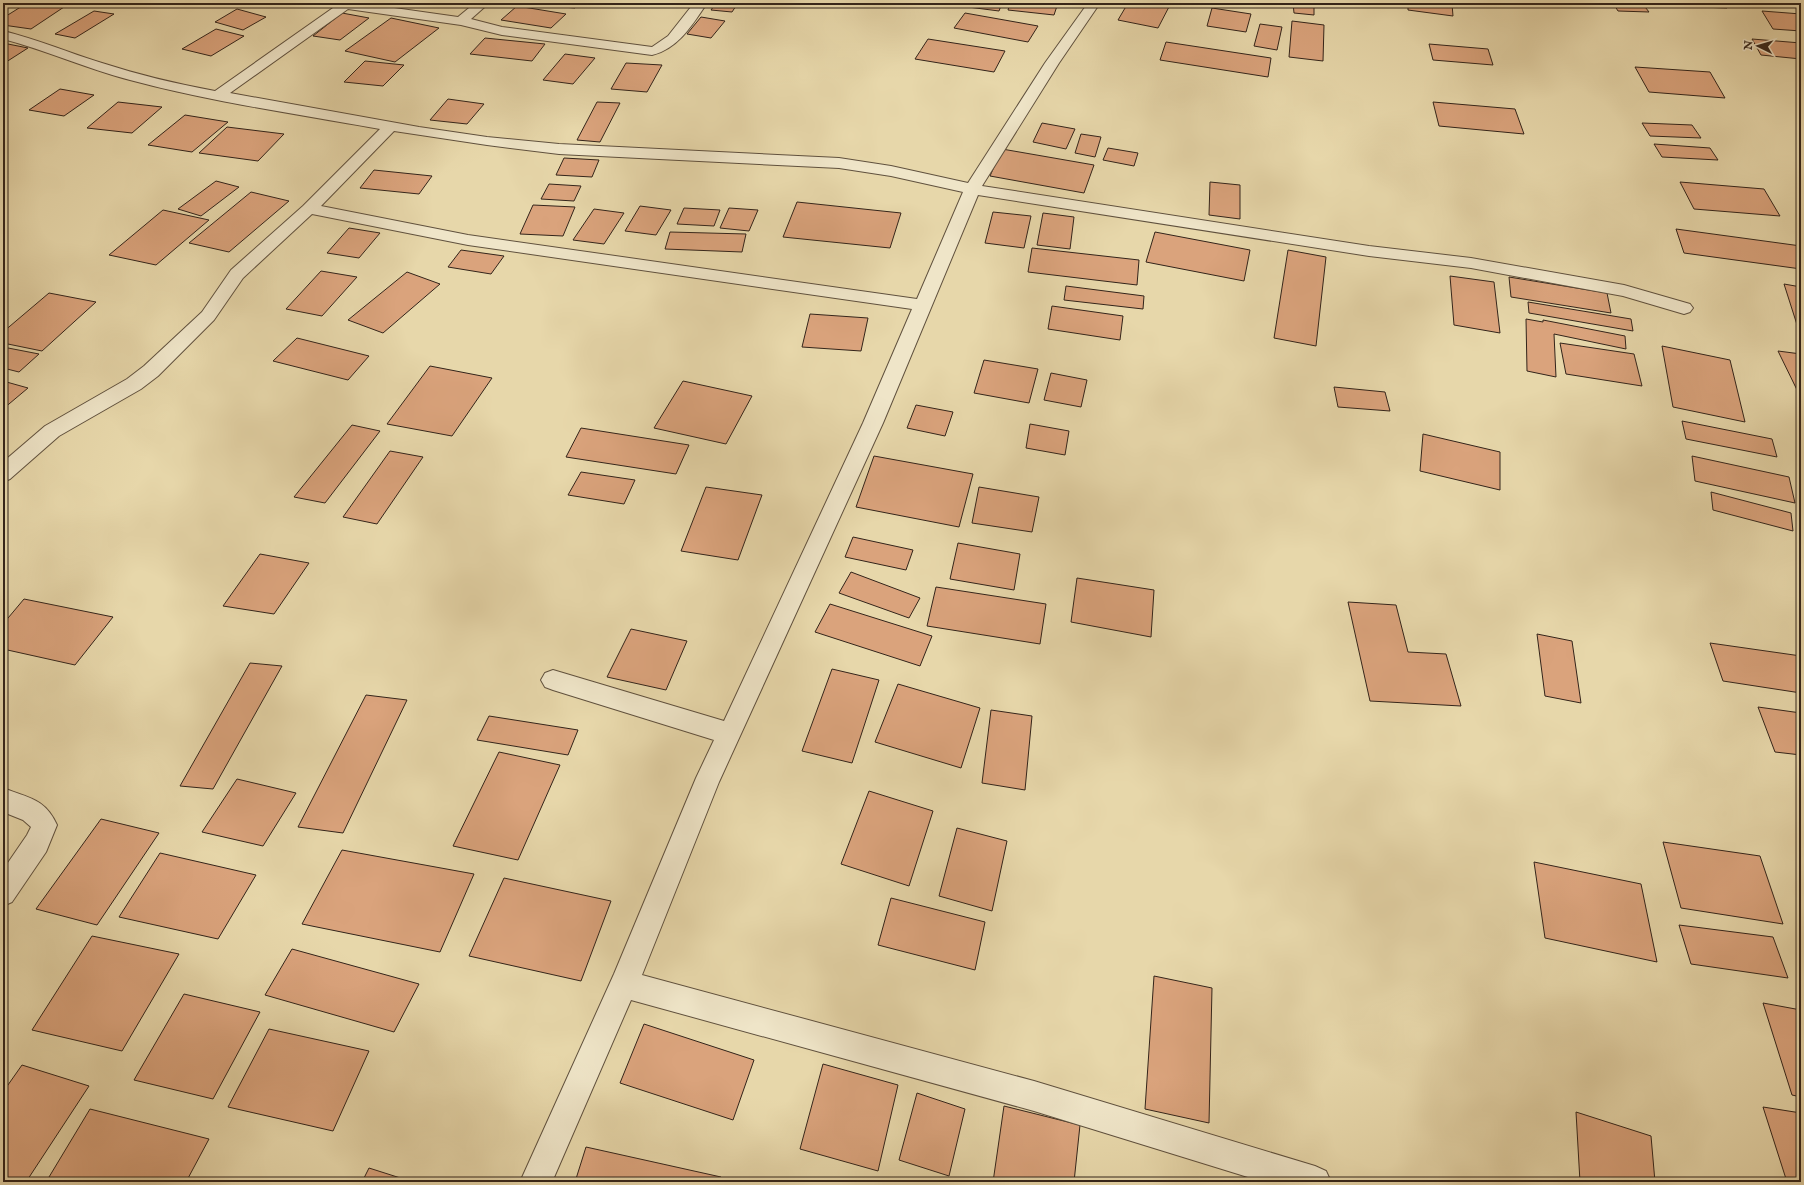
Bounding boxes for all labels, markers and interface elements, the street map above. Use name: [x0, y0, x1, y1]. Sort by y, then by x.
north arrow: [1738, 26, 1778, 66]
text: N: [1742, 39, 1756, 52]

